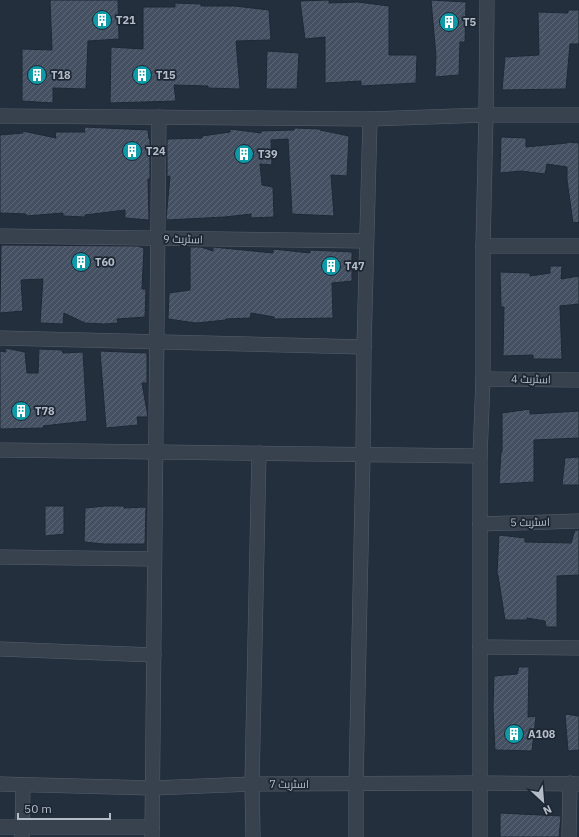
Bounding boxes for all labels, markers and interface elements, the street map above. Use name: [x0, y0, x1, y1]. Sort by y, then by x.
building icon: T21: [91, 9, 113, 31]
building icon: T5: [438, 11, 460, 33]
place label: T21: [116, 13, 136, 27]
place label: T5: [463, 15, 476, 29]
building icon: T18: [26, 64, 48, 86]
building icon: T15: [131, 64, 153, 86]
place label: T18: [51, 68, 71, 82]
place label: T15: [156, 68, 176, 82]
building icon: T24: [121, 140, 143, 162]
building icon: T39: [233, 143, 255, 165]
place label: T24: [146, 144, 166, 158]
place label: T39: [258, 147, 278, 161]
street label: اسٹریٹ 9: [163, 232, 203, 246]
building icon: T60: [70, 251, 92, 273]
place label: T60: [95, 255, 115, 269]
building icon: T47: [320, 255, 342, 277]
place label: T47: [345, 259, 365, 273]
street label: اسٹریٹ 4: [511, 372, 551, 386]
building icon: T78: [10, 400, 32, 422]
place label: T78: [35, 404, 55, 418]
street label: اسٹریٹ 5: [510, 515, 550, 529]
building icon: A108: [503, 723, 525, 745]
place label: A108: [528, 727, 556, 741]
street label: اسٹریٹ 7: [269, 777, 309, 791]
north arrow: [523, 781, 563, 821]
scale bar: [18, 795, 110, 821]
text: 50 m: [24, 801, 52, 816]
text: N: [541, 802, 554, 818]

